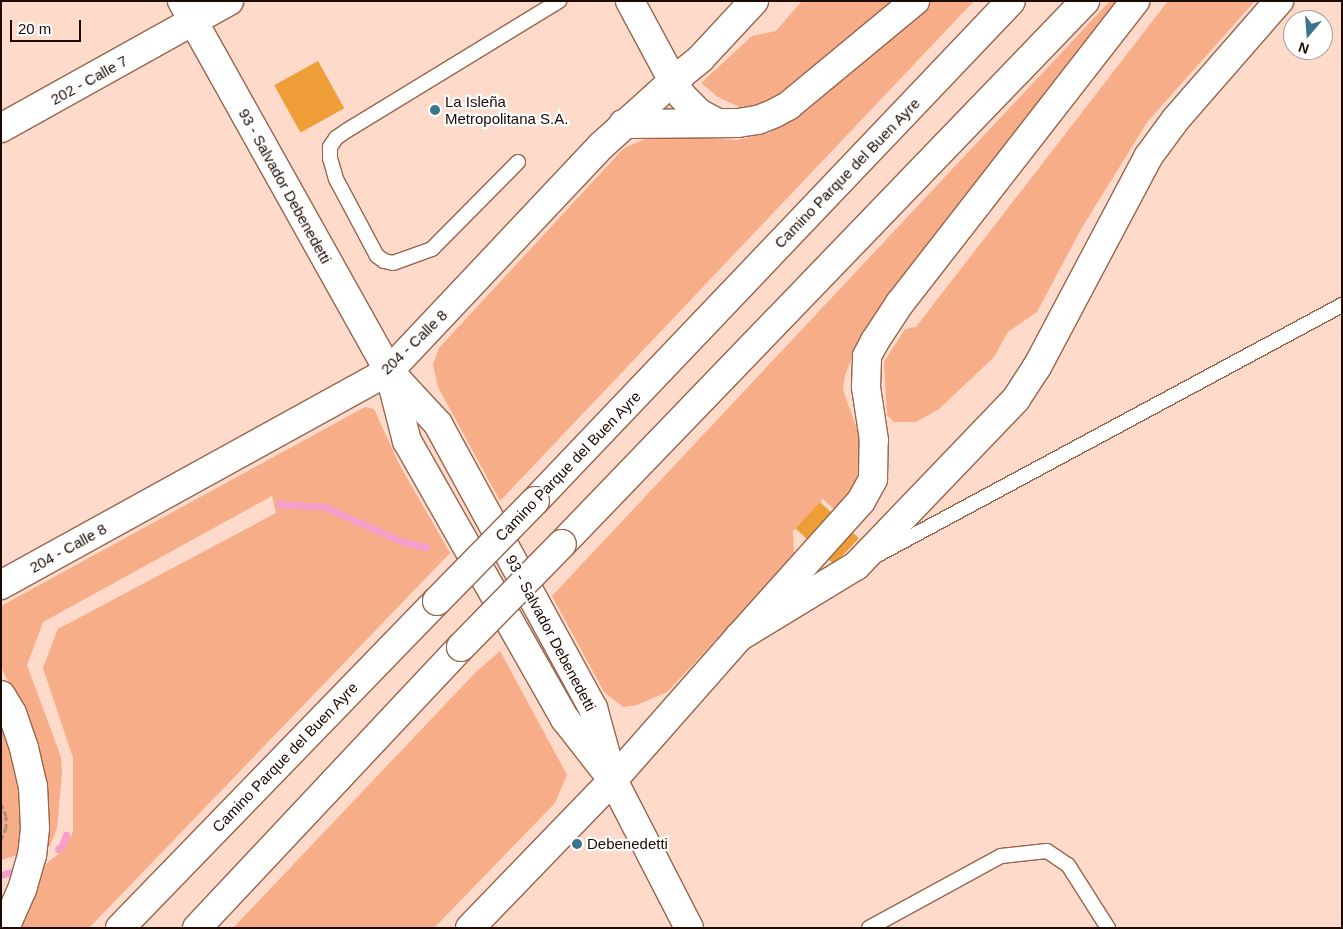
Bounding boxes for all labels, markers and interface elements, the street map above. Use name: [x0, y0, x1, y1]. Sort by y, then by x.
scale bar: [12, 10, 84, 42]
north arrow: [1283, 10, 1333, 60]
text: 20 m: [18, 20, 51, 37]
text: N: [1296, 39, 1311, 57]
street label: 202 - Calle 7: [47, 52, 131, 108]
place label: La Isleña Metropolitana S.A.: [445, 92, 568, 127]
street label: Camino Parque del Buen Ayre: [770, 94, 924, 252]
marker: La Isleña Metropolitana S.A.: [429, 104, 441, 116]
street label: 93 - Salvador Debenedetti: [235, 105, 335, 267]
street label: 204 - Calle 8: [377, 306, 451, 378]
street label: Camino Parque del Buen Ayre: [491, 387, 645, 545]
street label: 204 - Calle 8: [26, 520, 110, 576]
street label: 93 - Salvador Debenedetti: [502, 552, 600, 714]
street label: Camino Parque del Buen Ayre: [208, 678, 362, 836]
place label: Debenedetti: [587, 835, 668, 853]
marker: Debenedetti: [571, 838, 583, 850]

